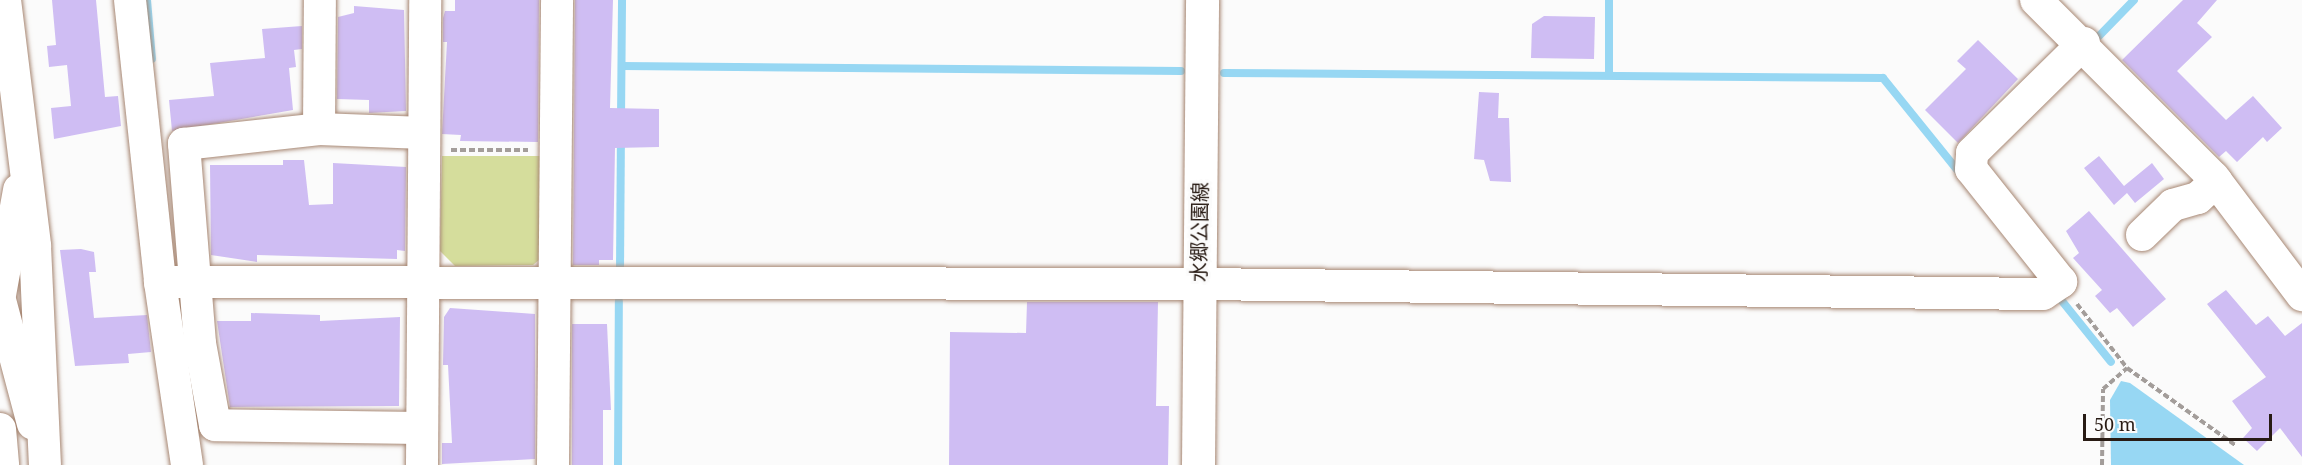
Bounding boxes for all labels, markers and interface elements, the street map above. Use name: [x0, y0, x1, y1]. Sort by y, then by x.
street label: 水郷公園線: [1186, 182, 1212, 282]
scale bar: [2086, 402, 2275, 440]
text: 50 m: [2094, 412, 2136, 436]

